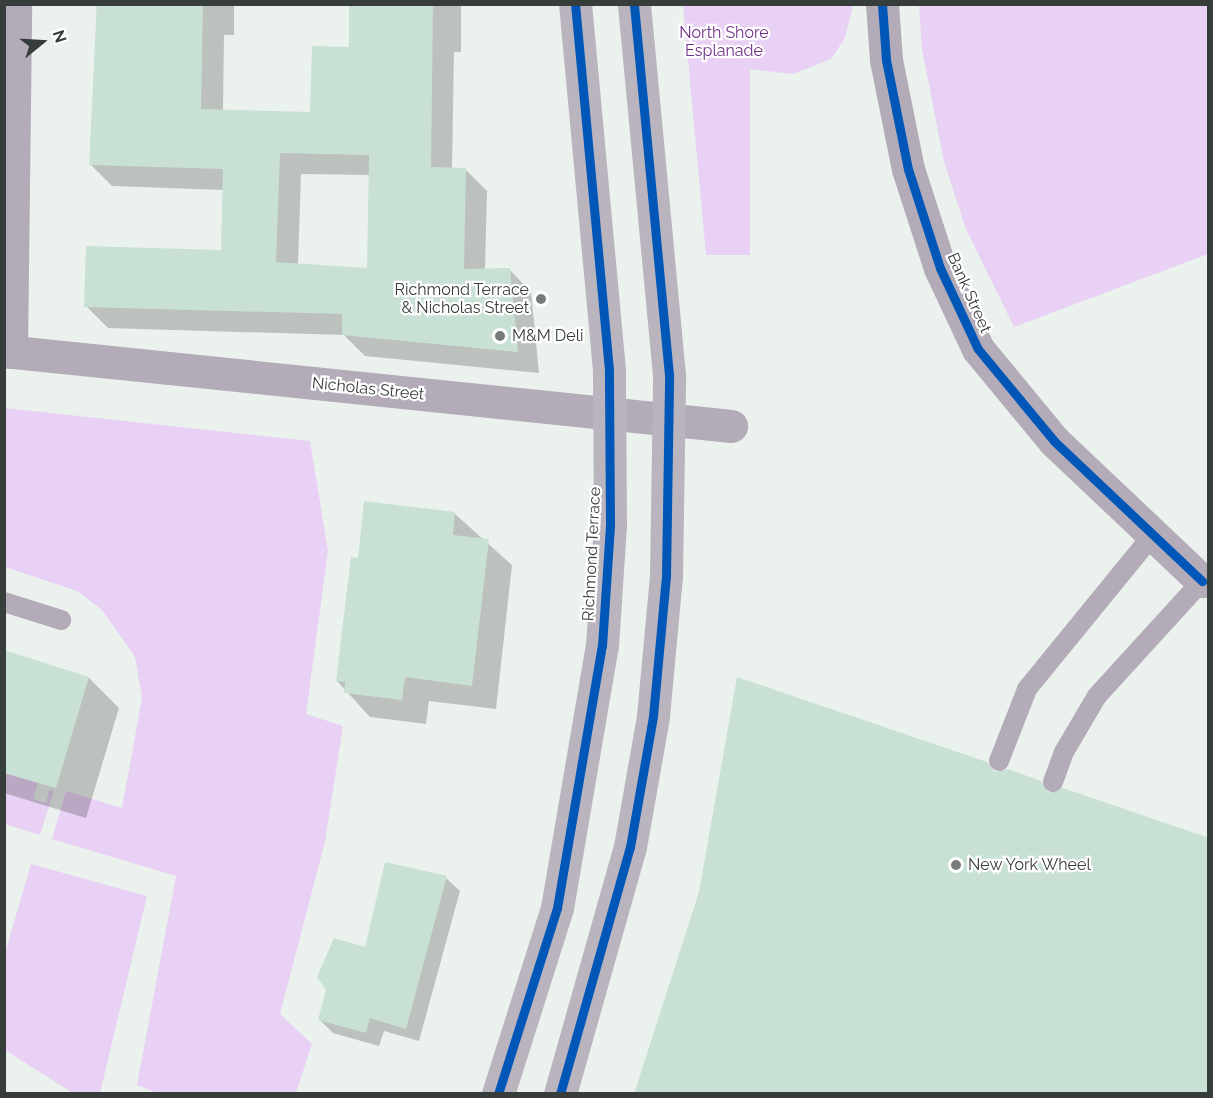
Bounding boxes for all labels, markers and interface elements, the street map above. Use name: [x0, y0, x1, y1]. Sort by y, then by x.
north arrow: [12, 12, 72, 72]
park label: North Shore Esplanade: [679, 23, 769, 61]
text: N: [49, 28, 71, 45]
street label: Bank Street: [943, 250, 995, 336]
place label: Richmond Terrace & Nicholas Street: [394, 280, 529, 318]
marker: Richmond Terrace & Nicholas Street: [534, 292, 548, 306]
place label: M&M Deli: [512, 326, 583, 346]
marker: M&M Deli: [493, 329, 507, 343]
street label: Nicholas Street: [311, 374, 425, 404]
street label: Richmond Terrace: [579, 486, 605, 622]
place label: New York Wheel: [968, 855, 1092, 875]
marker: New York Wheel: [949, 858, 963, 872]

